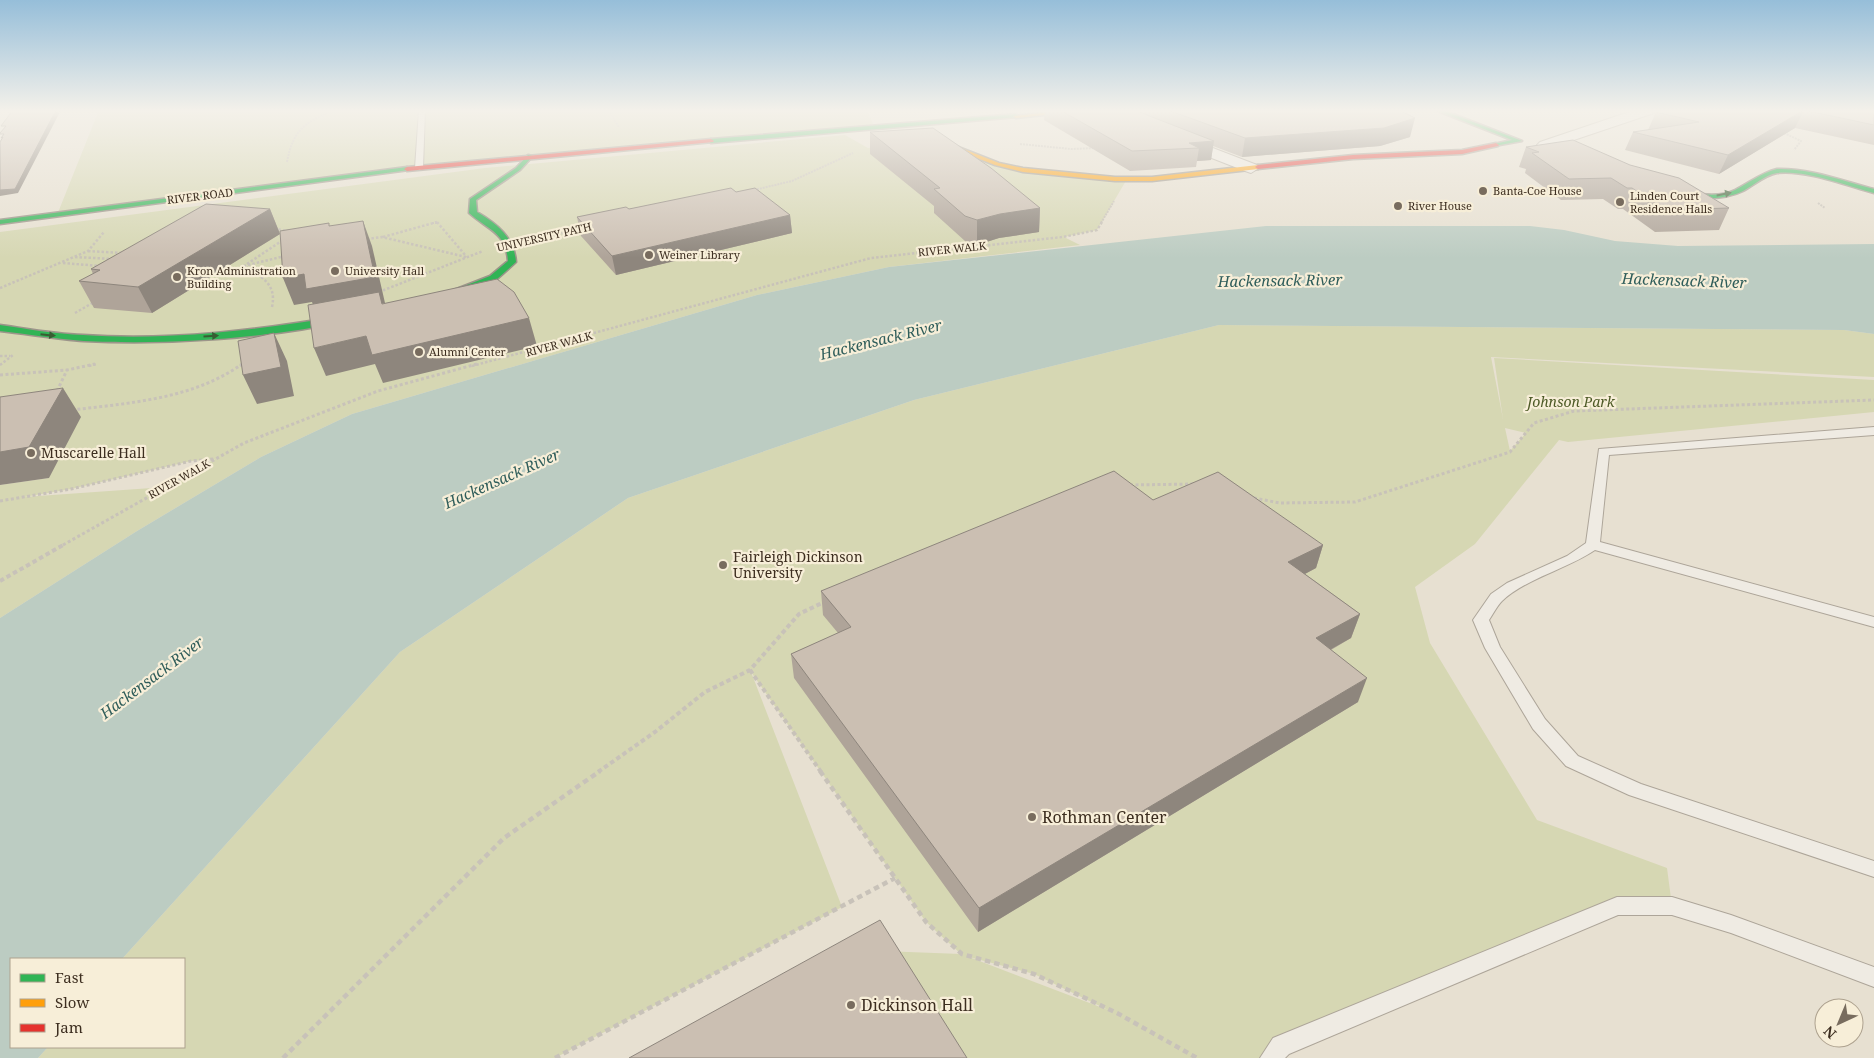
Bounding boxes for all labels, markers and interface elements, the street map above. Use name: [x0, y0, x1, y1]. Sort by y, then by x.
place label: Banta-Coe House: [1493, 183, 1582, 198]
street label: RIVER ROAD: [166, 184, 234, 207]
marker: Banta-Coe House: [1477, 185, 1489, 197]
place label: Linden Court Residence Halls: [1630, 188, 1712, 216]
one-way arrow: [1717, 190, 1733, 198]
marker: Linden Court Residence Halls: [1614, 196, 1626, 208]
place label: River House: [1408, 198, 1472, 213]
marker: River House: [1392, 200, 1404, 212]
street label: UNIVERSITY PATH: [495, 218, 593, 255]
street label: RIVER WALK: [917, 237, 987, 260]
place label: Weiner Library: [659, 247, 741, 262]
marker: Weiner Library: [643, 249, 655, 261]
place label: Kron Administration Building: [187, 263, 296, 291]
place label: University Hall: [345, 263, 425, 278]
marker: University Hall: [329, 265, 341, 277]
water label: Hackensack River: [1620, 268, 1748, 292]
water label: Hackensack River: [1216, 269, 1344, 291]
marker: Kron Administration Building: [171, 271, 183, 283]
water label: Hackensack River: [817, 314, 945, 364]
street label: RIVER WALK: [524, 327, 594, 360]
one-way arrow: [41, 331, 57, 339]
one-way arrow: [203, 331, 219, 339]
place label: Alumni Center: [429, 344, 507, 359]
marker: Alumni Center: [413, 346, 425, 358]
park label: Johnson Park: [1524, 392, 1616, 411]
place label: Muscarelle Hall: [41, 443, 146, 462]
water label: Hackensack River: [440, 443, 564, 513]
marker: Muscarelle Hall: [25, 447, 37, 459]
street label: RIVER WALK: [145, 455, 213, 502]
place label: Fairleigh Dickinson University: [733, 547, 863, 582]
marker: Fairleigh Dickinson University: [717, 559, 729, 571]
water label: Hackensack River: [95, 631, 208, 723]
place label: Rothman Center: [1042, 806, 1167, 828]
marker: Rothman Center: [1026, 811, 1038, 823]
legend: [10, 958, 185, 1048]
text: Fast: [55, 967, 84, 987]
text: Slow: [55, 992, 89, 1012]
place label: Dickinson Hall: [861, 994, 973, 1016]
north arrow: [1814, 998, 1864, 1048]
marker: Dickinson Hall: [845, 999, 857, 1011]
text: Jam: [54, 1017, 83, 1037]
text: N: [1819, 1022, 1840, 1043]

